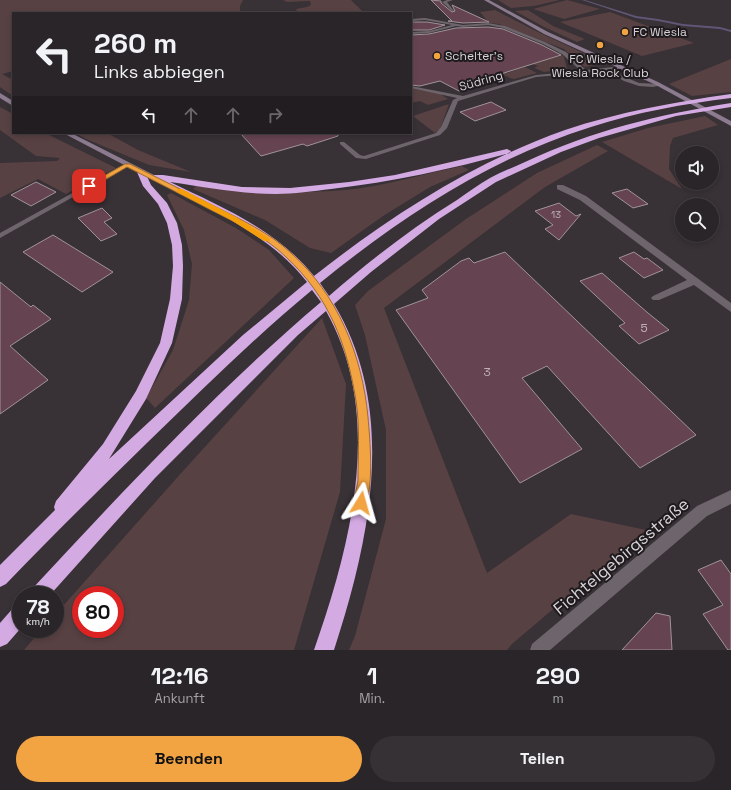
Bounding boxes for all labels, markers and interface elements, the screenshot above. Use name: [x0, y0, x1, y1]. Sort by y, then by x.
place label: FC Wiesla: [633, 24, 687, 40]
text: 260 m: [94, 25, 177, 61]
marker: FC Wiesla: [620, 27, 630, 37]
icon: left: [28, 28, 80, 80]
marker: FC Wiesla / Wiesla Rock Club: [595, 40, 605, 50]
place label: Schelter's: [445, 48, 503, 64]
marker: Schelter's: [432, 51, 442, 61]
place label: FC Wiesla / Wiesla Rock Club: [551, 51, 649, 81]
text: Links abbiegen: [94, 60, 225, 83]
street label: Südring: [457, 67, 505, 95]
icon: left: [138, 104, 160, 126]
icon: ahead: [180, 104, 202, 126]
icon: ahead: [222, 104, 244, 126]
icon: right: [264, 104, 286, 126]
map controls: [675, 146, 719, 242]
button: sound: [675, 146, 719, 190]
pin: [72, 169, 106, 203]
icon: arrive: [78, 175, 100, 197]
button: search: [675, 198, 719, 242]
house number: 13: [551, 208, 561, 221]
house number: 5: [640, 320, 648, 336]
house number: 3: [483, 364, 491, 380]
position arrow: [340, 482, 382, 524]
street label: Fichtelgebirgsstraße: [549, 493, 693, 619]
speed limit sign: 80: [72, 586, 124, 638]
text: 78: [26, 594, 50, 620]
text: km/h: [26, 615, 50, 628]
text: 12:16: [151, 660, 209, 691]
text: 1: [367, 660, 378, 691]
text: 290: [536, 660, 580, 691]
text: Ankunft: [154, 690, 205, 707]
text: Min.: [359, 690, 385, 707]
text: m: [552, 690, 564, 707]
button: Beenden: [16, 736, 362, 782]
button: Teilen: [370, 736, 715, 782]

